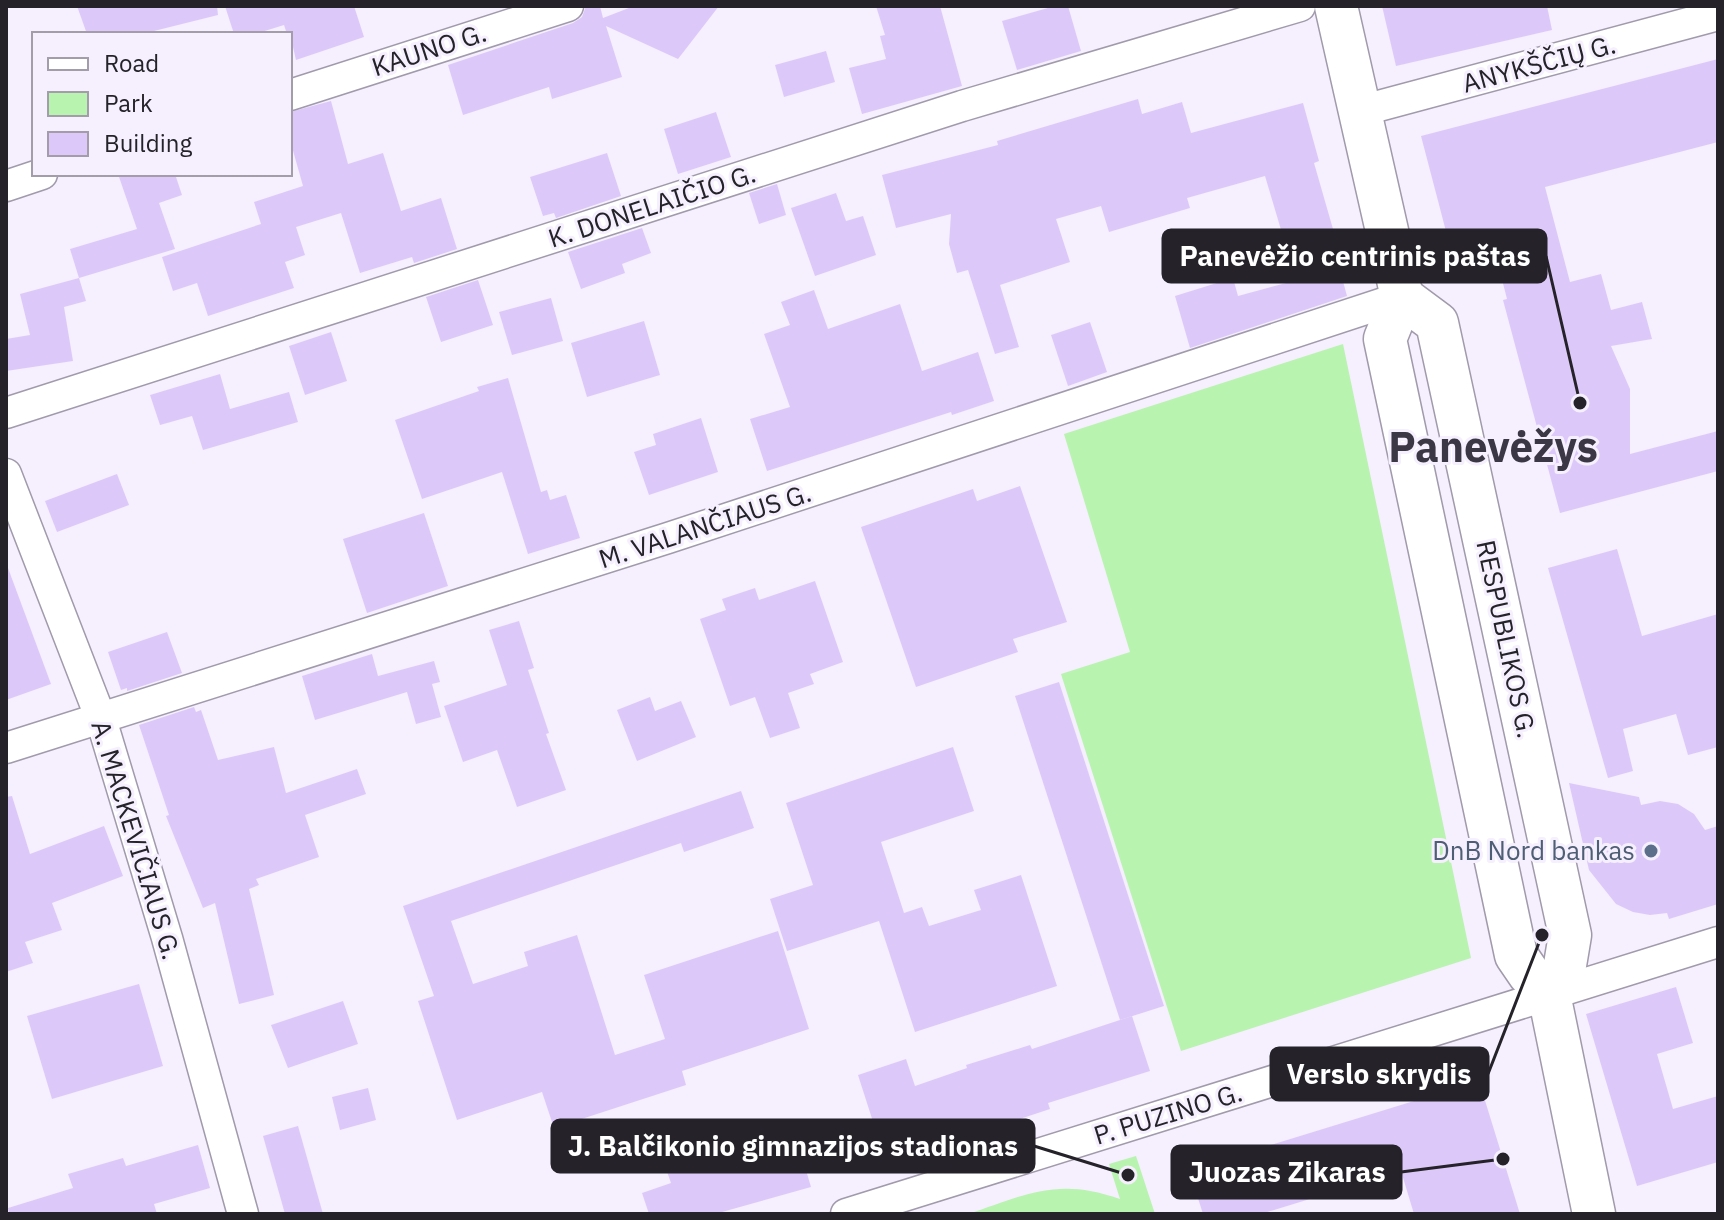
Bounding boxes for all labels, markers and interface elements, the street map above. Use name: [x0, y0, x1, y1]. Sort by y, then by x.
street label: KAUNO G.: [367, 15, 490, 84]
street label: ANYKŠČIŲ G.: [1458, 26, 1619, 100]
legend: [32, 32, 292, 176]
text: Road: [104, 47, 159, 79]
text: Park: [104, 87, 153, 119]
text: Building: [104, 127, 192, 159]
street label: K. DONELAIČIO G.: [544, 155, 760, 255]
callout: Panevėžio centrinis paštas: [1163, 230, 1546, 282]
text: Panevėžio centrinis paštas: [1179, 237, 1531, 274]
district label: Panevėžys: [1388, 419, 1598, 474]
street label: M. VALANČIAUS G.: [594, 475, 815, 575]
street label: RESPUBLIKOS G.: [1469, 537, 1545, 741]
street label: A. MACKEVIČIAUS G.: [84, 716, 190, 963]
place label: DnB Nord bankas: [1432, 833, 1635, 867]
marker: DnB Nord bankas: [1642, 842, 1660, 860]
callout: Verslo skrydis: [1271, 1048, 1488, 1100]
text: Verslo skrydis: [1287, 1055, 1471, 1092]
street label: P. PUZINO G.: [1089, 1074, 1246, 1152]
callout: J. Balčikonio gimnazijos stadionas: [552, 1120, 1034, 1172]
text: J. Balčikonio gimnazijos stadionas: [568, 1127, 1018, 1164]
callout: Juozas Zikaras: [1172, 1146, 1401, 1198]
text: Juozas Zikaras: [1188, 1153, 1386, 1190]

